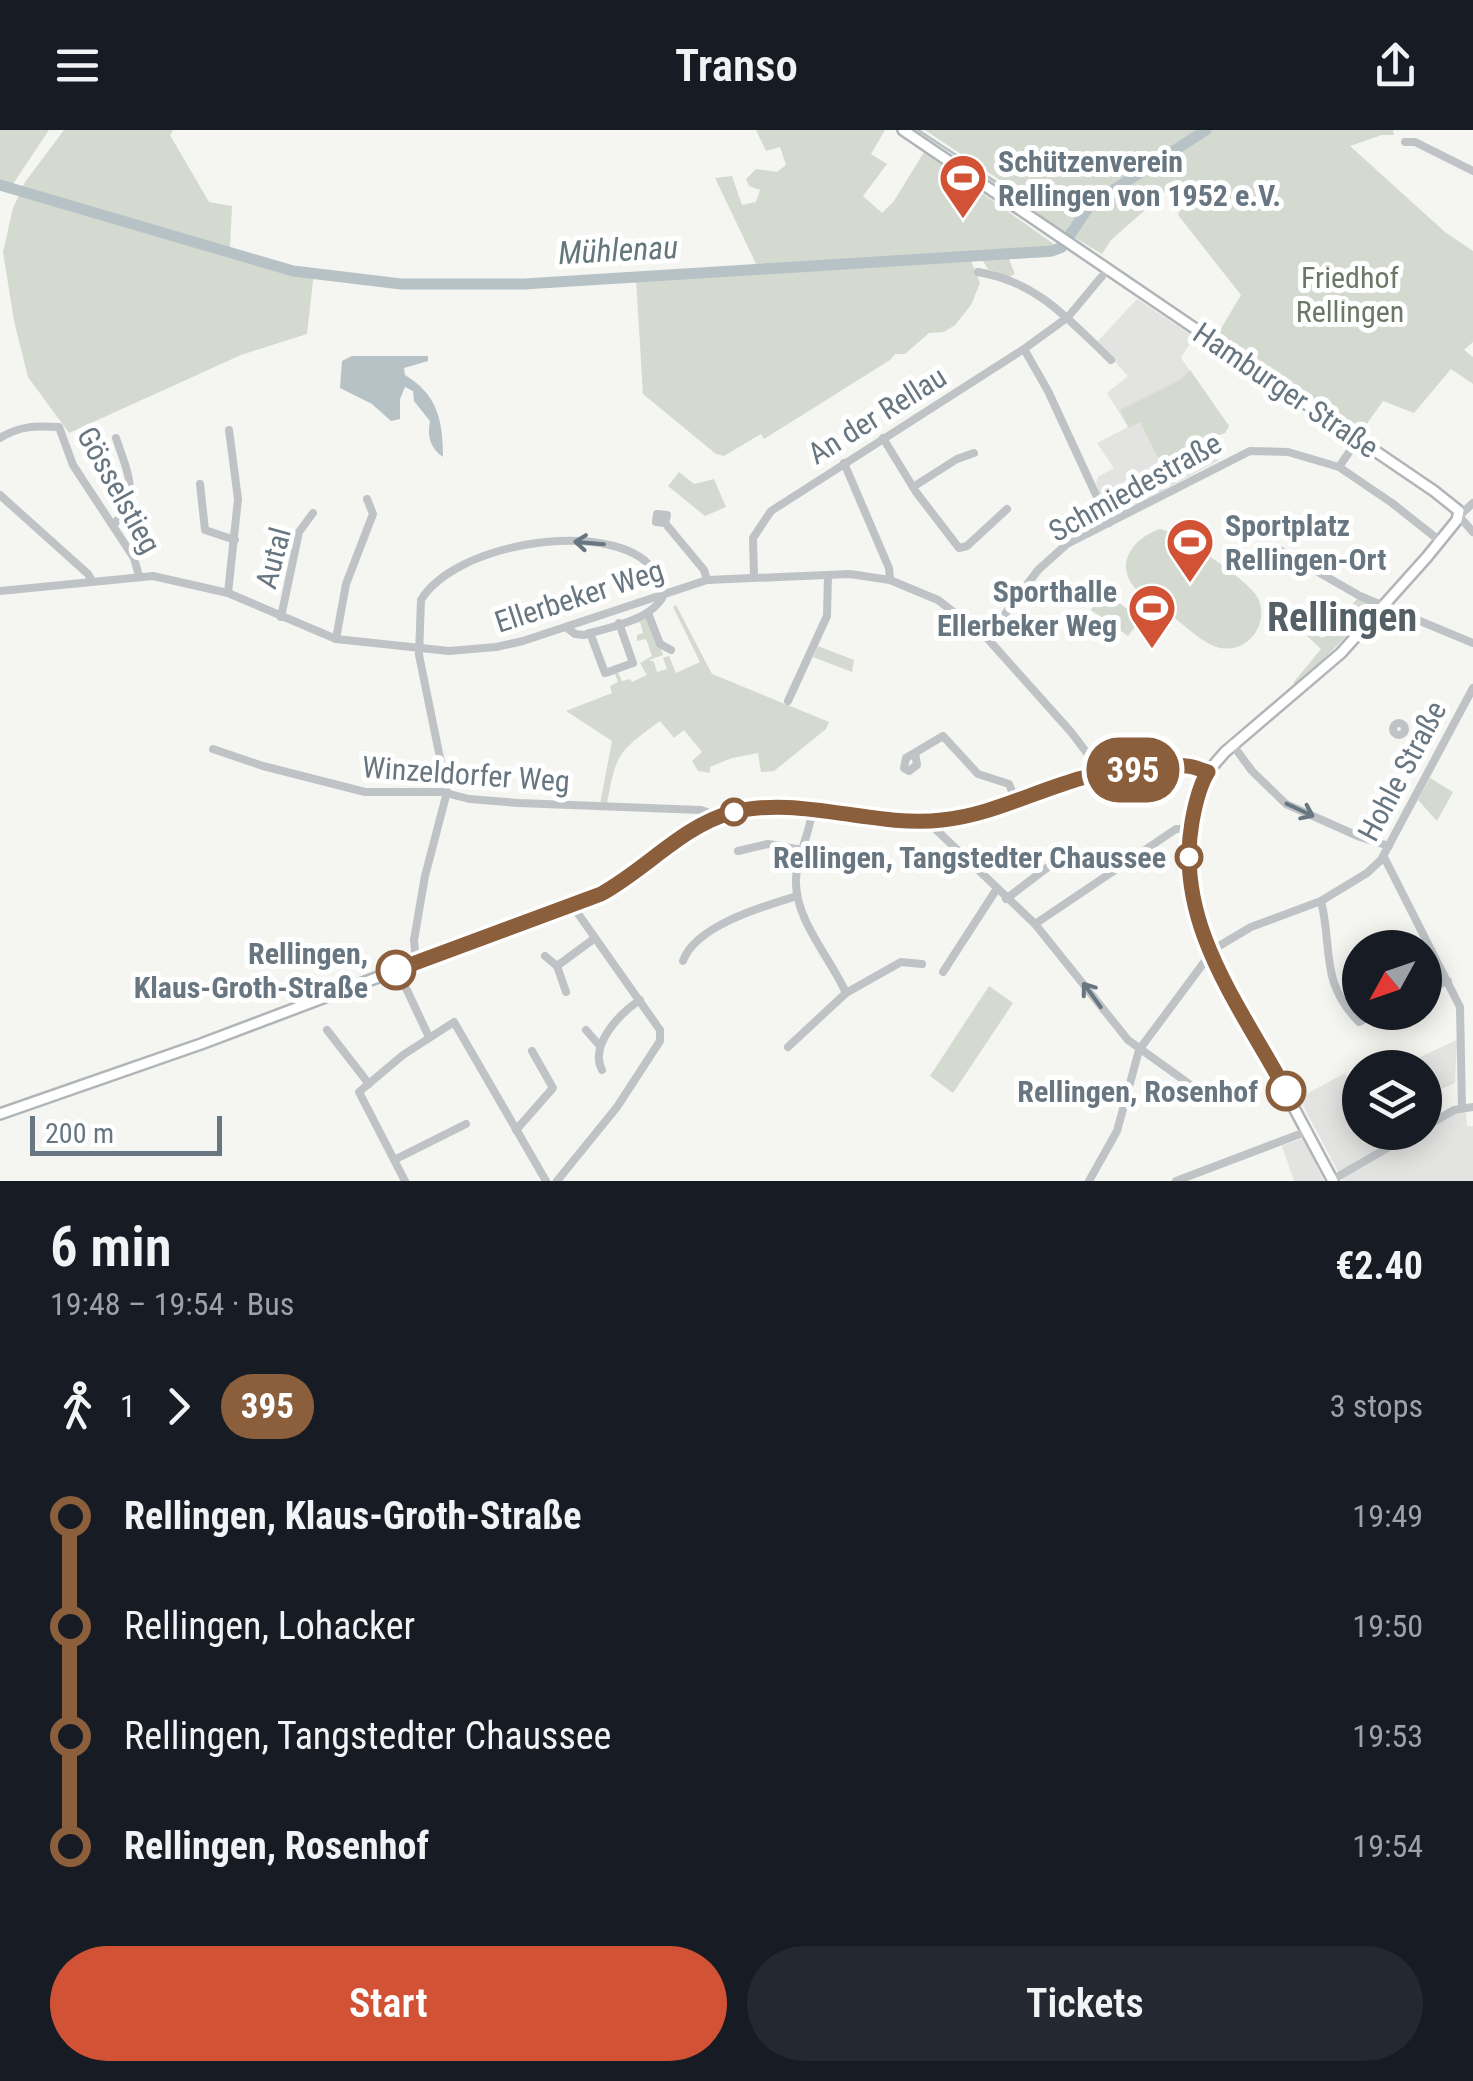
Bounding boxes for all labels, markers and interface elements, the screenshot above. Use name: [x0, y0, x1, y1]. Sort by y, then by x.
icon: menu: [50, 38, 105, 93]
icon: share: [1368, 38, 1423, 93]
text: Transo: [675, 39, 798, 92]
place label: Schützenverein Rellingen von 1952 e.V.: [998, 144, 1281, 213]
sports icon: Schützenverein Rellingen von 1952 e.V.: [937, 152, 989, 220]
water label: Mühlenau: [557, 228, 679, 272]
park label: Friedhof Rellingen: [1296, 260, 1404, 329]
street label: Hamburger Straße: [1187, 315, 1385, 465]
street label: An der Rellau: [801, 359, 953, 471]
street label: Gösselstieg: [70, 421, 168, 559]
street label: Schmiedestraße: [1043, 425, 1227, 549]
place label: Sportplatz Rellingen-Ort: [1225, 508, 1386, 577]
sports icon: Sportplatz Rellingen-Ort: [1164, 516, 1216, 584]
street label: Autal: [248, 524, 298, 592]
one-way arrow: [573, 534, 605, 553]
street label: Ellerbeker Weg: [490, 552, 668, 640]
place label: Sporthalle Ellerbeker Weg: [937, 574, 1117, 643]
sports icon: Sporthalle Ellerbeker Weg: [1126, 582, 1178, 650]
district label: Rellingen: [1267, 594, 1417, 641]
street label: Hohle Straße: [1351, 695, 1453, 847]
line badge: 395: [1076, 738, 1190, 802]
street label: Winzeldorfer Weg: [361, 749, 571, 799]
text: 395: [1106, 750, 1160, 791]
unlabelled marker: [721, 799, 747, 825]
one-way arrow: [1285, 802, 1315, 821]
place label: Rellingen, Tangstedter Chaussee: [773, 840, 1166, 875]
marker: Rellingen, Tangstedter Chaussee: [1176, 844, 1202, 870]
north arrow: [1342, 930, 1442, 1030]
map controls: [1342, 930, 1442, 1150]
place label: Rellingen, Klaus-Groth-Straße: [134, 936, 368, 1005]
marker: Rellingen, Klaus-Groth-Straße: [377, 951, 415, 989]
one-way arrow: [1081, 982, 1102, 1009]
button: layers: [1342, 1050, 1442, 1150]
marker: Rellingen, Rosenhof: [1267, 1072, 1305, 1110]
place label: Rellingen, Rosenhof: [1017, 1074, 1258, 1109]
scale bar: [30, 1111, 222, 1156]
text: 200 m: [45, 1117, 114, 1150]
text: 6 min: [50, 1215, 172, 1279]
text: €2.40: [1335, 1244, 1423, 1288]
text: 19:48 – 19:54 · Bus: [50, 1285, 294, 1323]
icon: walk: [50, 1379, 105, 1434]
icon: forward: [151, 1379, 206, 1434]
text: 395: [241, 1386, 294, 1427]
text: 1: [120, 1387, 136, 1425]
text: 3 stops: [1330, 1387, 1423, 1425]
text: Rellingen, Klaus-Groth-Straße: [124, 1494, 581, 1538]
text: 19:49: [1352, 1497, 1423, 1535]
text: Rellingen, Lohacker: [124, 1604, 415, 1648]
text: 19:50: [1352, 1607, 1423, 1645]
text: Rellingen, Tangstedter Chaussee: [124, 1714, 611, 1758]
text: 19:53: [1352, 1717, 1423, 1755]
text: Rellingen, Rosenhof: [124, 1824, 429, 1868]
text: 19:54: [1352, 1827, 1423, 1865]
button: Start: [50, 1946, 727, 2061]
button: Tickets: [747, 1946, 1423, 2061]

